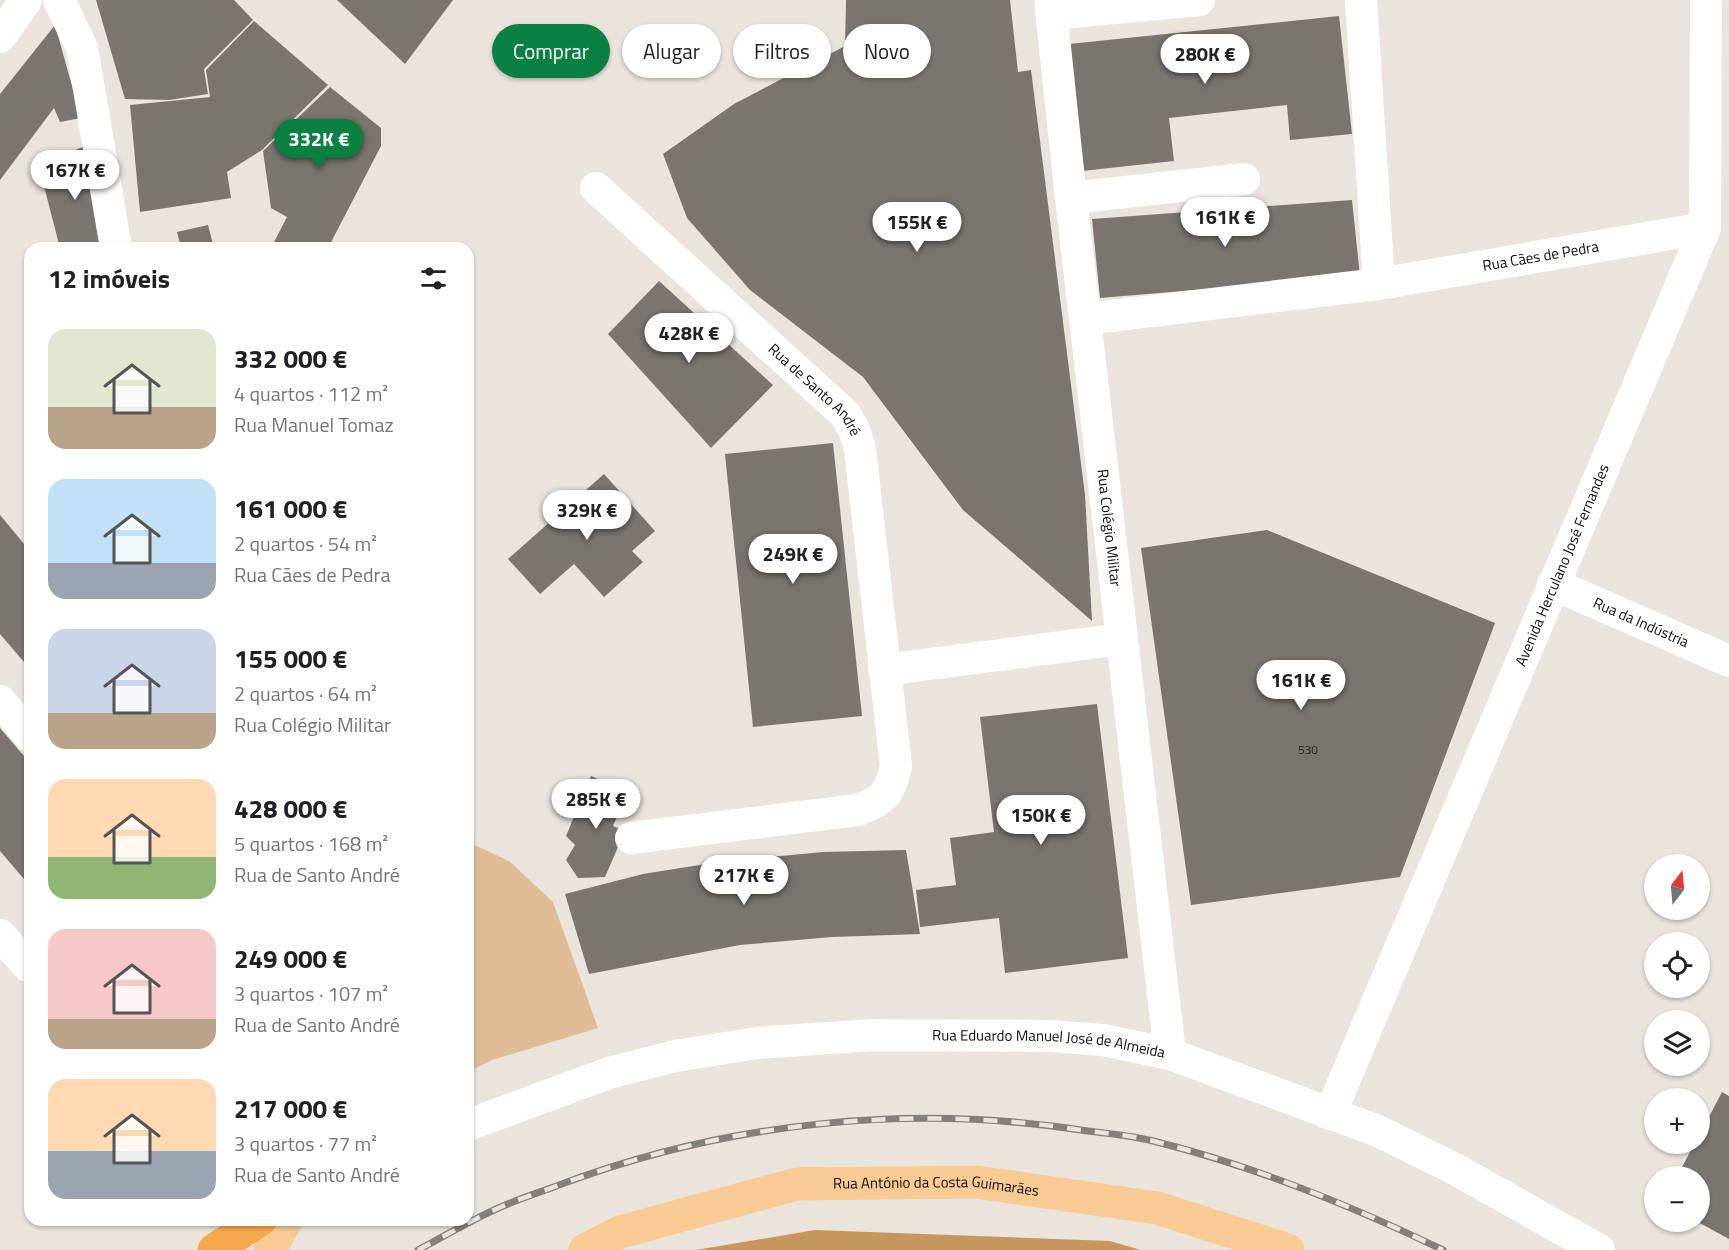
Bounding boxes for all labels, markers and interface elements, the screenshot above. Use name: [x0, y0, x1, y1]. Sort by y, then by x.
chip: Comprar: [492, 24, 610, 78]
chip: Alugar: [622, 24, 721, 78]
chip: Filtros: [733, 24, 831, 78]
chip: Novo: [843, 24, 931, 78]
pin: 280K €: [1156, 34, 1254, 85]
text: 280K €: [1174, 38, 1236, 69]
pin: 332K €: [270, 119, 368, 170]
text: 332K €: [288, 123, 350, 154]
pin: 167K €: [26, 150, 124, 201]
text: 167K €: [44, 154, 106, 185]
pin: 161K €: [1176, 197, 1274, 248]
text: 161K €: [1194, 201, 1256, 232]
pin: 155K €: [868, 202, 966, 253]
text: 155K €: [886, 206, 948, 237]
street label: Rua Cães de Pedra: [1481, 234, 1601, 277]
text: 12 imóveis: [48, 259, 170, 298]
icon: filters: [417, 262, 450, 295]
pin: 428K €: [640, 313, 738, 364]
text: 428K €: [658, 317, 720, 348]
street label: Rua de Santo André: [763, 338, 867, 440]
text: 332 000 €: [234, 339, 347, 378]
icon: home: [96, 353, 168, 425]
text: 4 quartos · 112 m²: [234, 378, 388, 409]
text: Rua Manuel Tomaz: [234, 409, 394, 440]
street label: Avenida Herculano José Fernandes: [1509, 460, 1615, 670]
street label: Rua Colégio Militar: [1091, 468, 1128, 588]
text: 161 000 €: [234, 489, 347, 528]
pin: 329K €: [538, 490, 636, 541]
text: 329K €: [556, 494, 618, 525]
icon: home: [96, 503, 168, 575]
text: 2 quartos · 54 m²: [234, 528, 377, 559]
pin: 249K €: [744, 534, 842, 585]
text: 249K €: [762, 538, 824, 569]
text: Rua Cães de Pedra: [234, 559, 390, 590]
street label: Rua da Indústria: [1589, 591, 1693, 653]
text: 155 000 €: [234, 639, 347, 678]
icon: home: [96, 653, 168, 725]
pin: 161K €: [1252, 660, 1350, 711]
text: 161K €: [1270, 664, 1332, 695]
text: 2 quartos · 64 m²: [234, 678, 377, 709]
text: Rua Colégio Militar: [234, 709, 391, 740]
house number: 530: [1298, 740, 1318, 759]
pin: 285K €: [547, 779, 645, 830]
text: 285K €: [565, 783, 627, 814]
text: 428 000 €: [234, 789, 347, 828]
pin: 150K €: [992, 795, 1090, 846]
text: 150K €: [1010, 799, 1072, 830]
icon: home: [96, 803, 168, 875]
text: 5 quartos · 168 m²: [234, 828, 388, 859]
north arrow: [1644, 854, 1710, 920]
map controls: [1644, 854, 1710, 1232]
pin: 217K €: [695, 855, 793, 906]
text: Rua de Santo André: [234, 859, 400, 890]
text: 217K €: [713, 859, 775, 890]
button: locate: [1644, 932, 1710, 998]
text: 249 000 €: [234, 939, 347, 978]
icon: home: [96, 953, 168, 1025]
text: 3 quartos · 107 m²: [234, 978, 388, 1009]
text: Rua de Santo André: [234, 1009, 400, 1040]
button: layers: [1644, 1010, 1710, 1076]
street label: Rua Eduardo Manuel José de Almeida: [932, 1023, 1168, 1064]
button: +: [1644, 1088, 1710, 1154]
text: 217 000 €: [234, 1089, 347, 1128]
icon: home: [96, 1103, 168, 1175]
text: 3 quartos · 77 m²: [234, 1128, 377, 1159]
text: Rua de Santo André: [234, 1159, 400, 1190]
button: −: [1644, 1166, 1710, 1232]
street label: Rua António da Costa Guimarães: [833, 1169, 1041, 1202]

